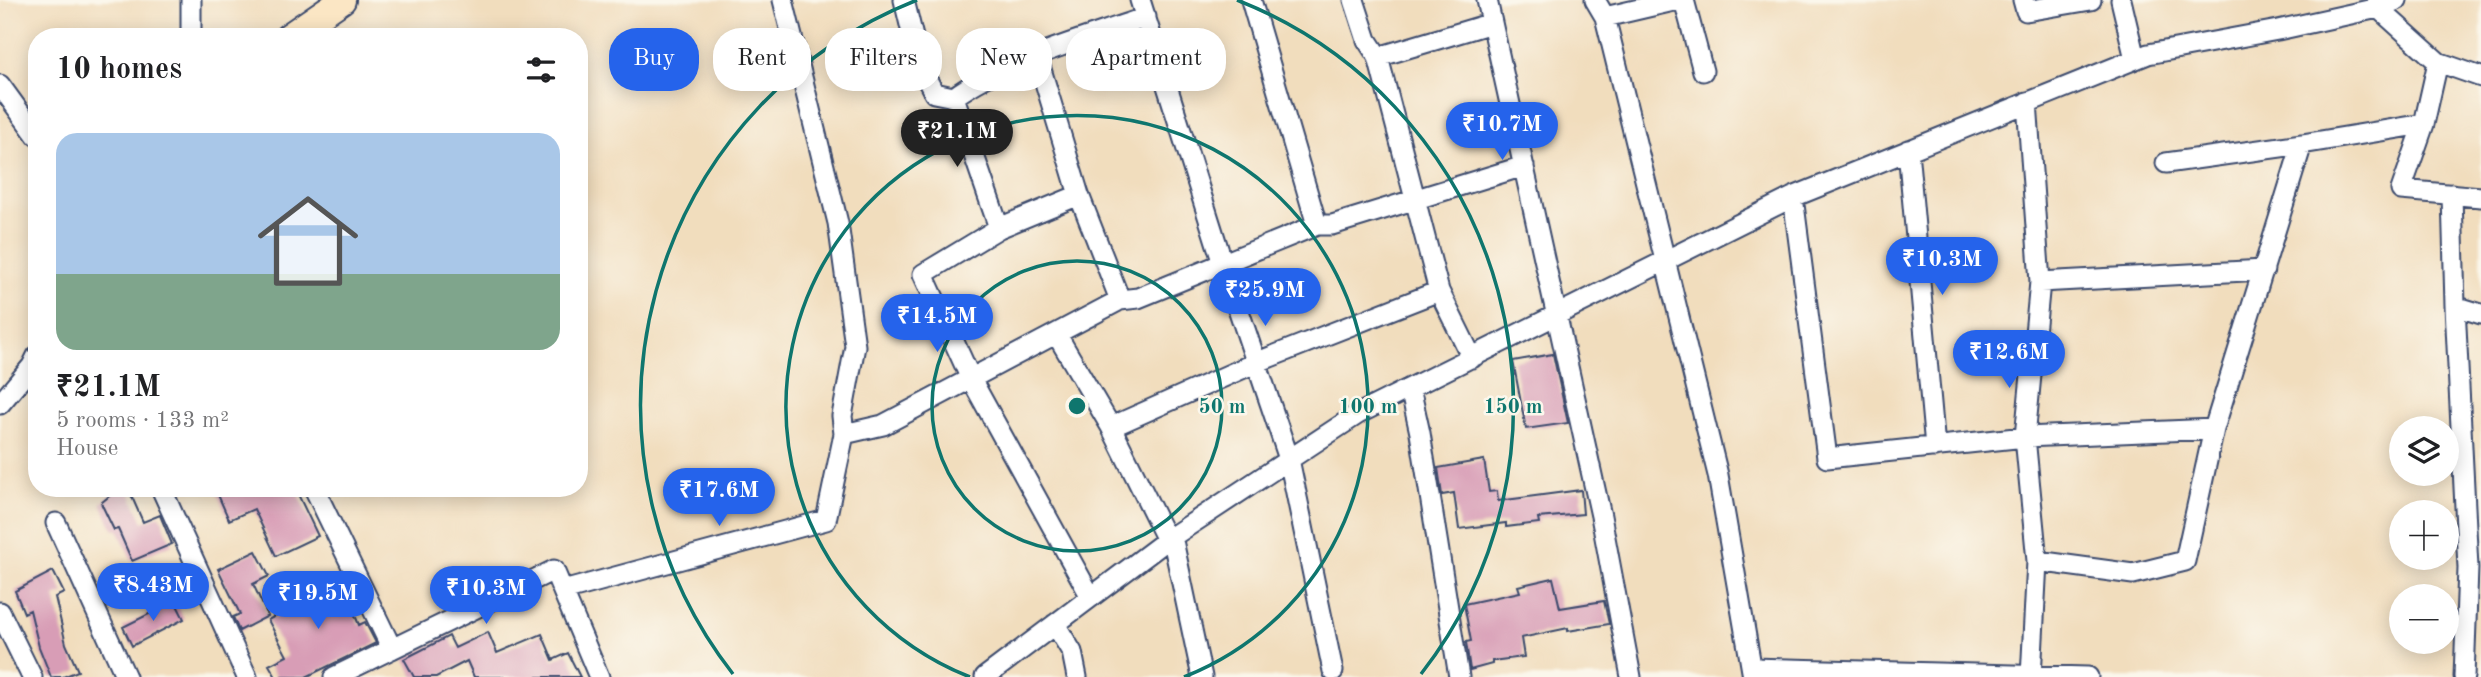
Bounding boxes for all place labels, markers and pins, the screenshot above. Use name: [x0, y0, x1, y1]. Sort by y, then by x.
pin: ₹10.7M: [1445, 102, 1559, 162]
pin: ₹21.1M: [900, 110, 1014, 169]
pin: ₹10.3M: [1885, 238, 1999, 297]
pin: ₹25.9M: [1208, 268, 1322, 328]
pin: ₹14.5M: [880, 294, 994, 354]
pin: ₹12.6M: [1952, 330, 2066, 390]
centre of rings: [1065, 394, 1089, 418]
pin: ₹17.6M: [662, 468, 776, 528]
pin: ₹8.43M: [96, 564, 210, 623]
pin: ₹10.3M: [429, 566, 543, 626]
pin: ₹19.5M: [261, 572, 375, 631]

